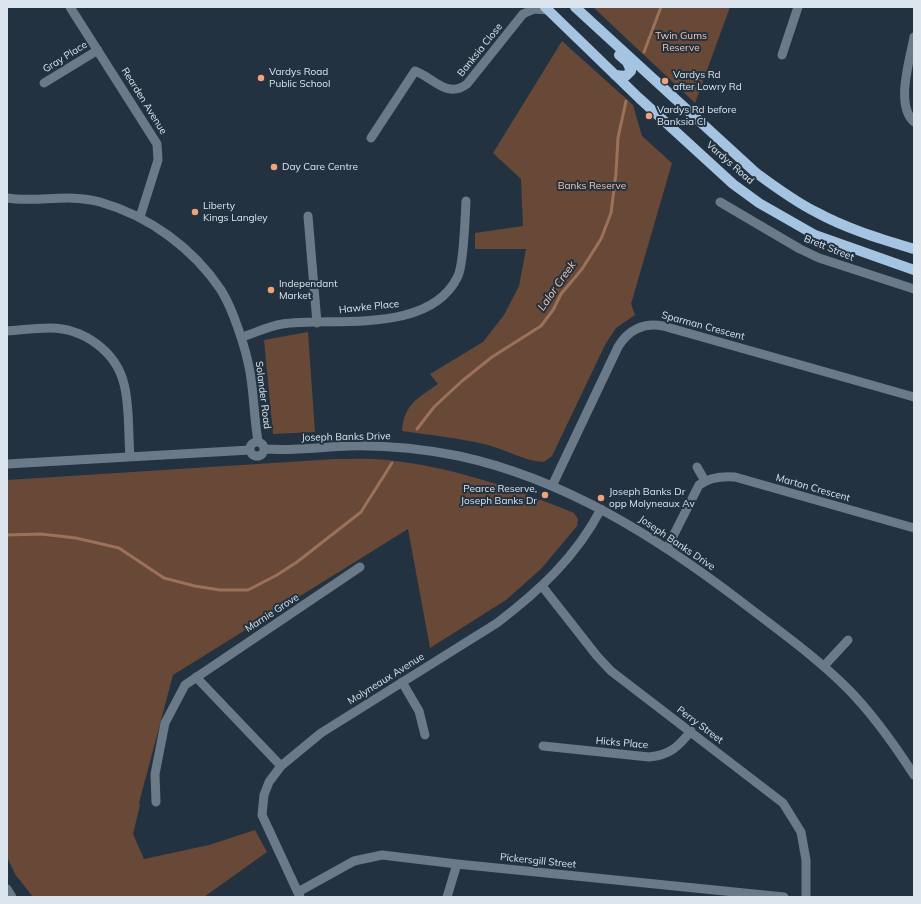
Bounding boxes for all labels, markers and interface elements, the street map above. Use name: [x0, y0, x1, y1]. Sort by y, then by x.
street label: Banksia Close: [455, 21, 505, 79]
park label: Twin Gums Reserve: [655, 30, 707, 54]
street label: Gray Place: [41, 39, 89, 75]
street label: Rearden Avenue: [119, 65, 169, 137]
place label: Vardys Road Public School: [269, 66, 330, 90]
place label: Vardys Rd after Lowry Rd: [673, 69, 742, 92]
marker: Vardys Road Public School: [256, 73, 266, 83]
marker: Vardys Rd after Lowry Rd: [660, 76, 670, 86]
place label: Vardys Rd before Banksia Cl: [657, 104, 737, 128]
marker: Vardys Rd before Banksia Cl: [644, 111, 654, 121]
street label: Vardys Road: [704, 139, 756, 187]
place label: Day Care Centre: [282, 161, 358, 173]
marker: Day Care Centre: [269, 162, 279, 172]
park label: Banks Reserve: [558, 180, 626, 192]
place label: Liberty Kings Langley: [203, 200, 268, 224]
marker: Liberty Kings Langley: [190, 207, 200, 217]
street label: Brett Street: [802, 233, 856, 263]
water label: Lalor Creek: [535, 259, 579, 313]
place label: Independant Market: [279, 278, 338, 302]
marker: Independant Market: [266, 285, 276, 295]
street label: Hawke Place: [338, 298, 400, 316]
street label: Sparman Crescent: [660, 309, 746, 343]
street label: Solander Road: [253, 360, 273, 430]
street label: Joseph Banks Drive: [301, 430, 391, 444]
street label: Marton Crescent: [775, 472, 851, 504]
place label: Pearce Reserve, Joseph Banks Dr: [461, 483, 537, 506]
place label: Joseph Banks Dr opp Molyneaux Av: [609, 486, 695, 510]
marker: Pearce Reserve, Joseph Banks Dr: [540, 490, 550, 500]
marker: Joseph Banks Dr opp Molyneaux Av: [596, 493, 606, 503]
street label: Joseph Banks Drive: [637, 513, 717, 573]
street label: Marnie Grove: [243, 591, 301, 635]
street label: Molyneaux Avenue: [346, 651, 426, 707]
street label: Perry Street: [674, 704, 726, 746]
street label: Hicks Place: [595, 735, 649, 751]
street label: Pickersgill Street: [499, 851, 577, 871]

